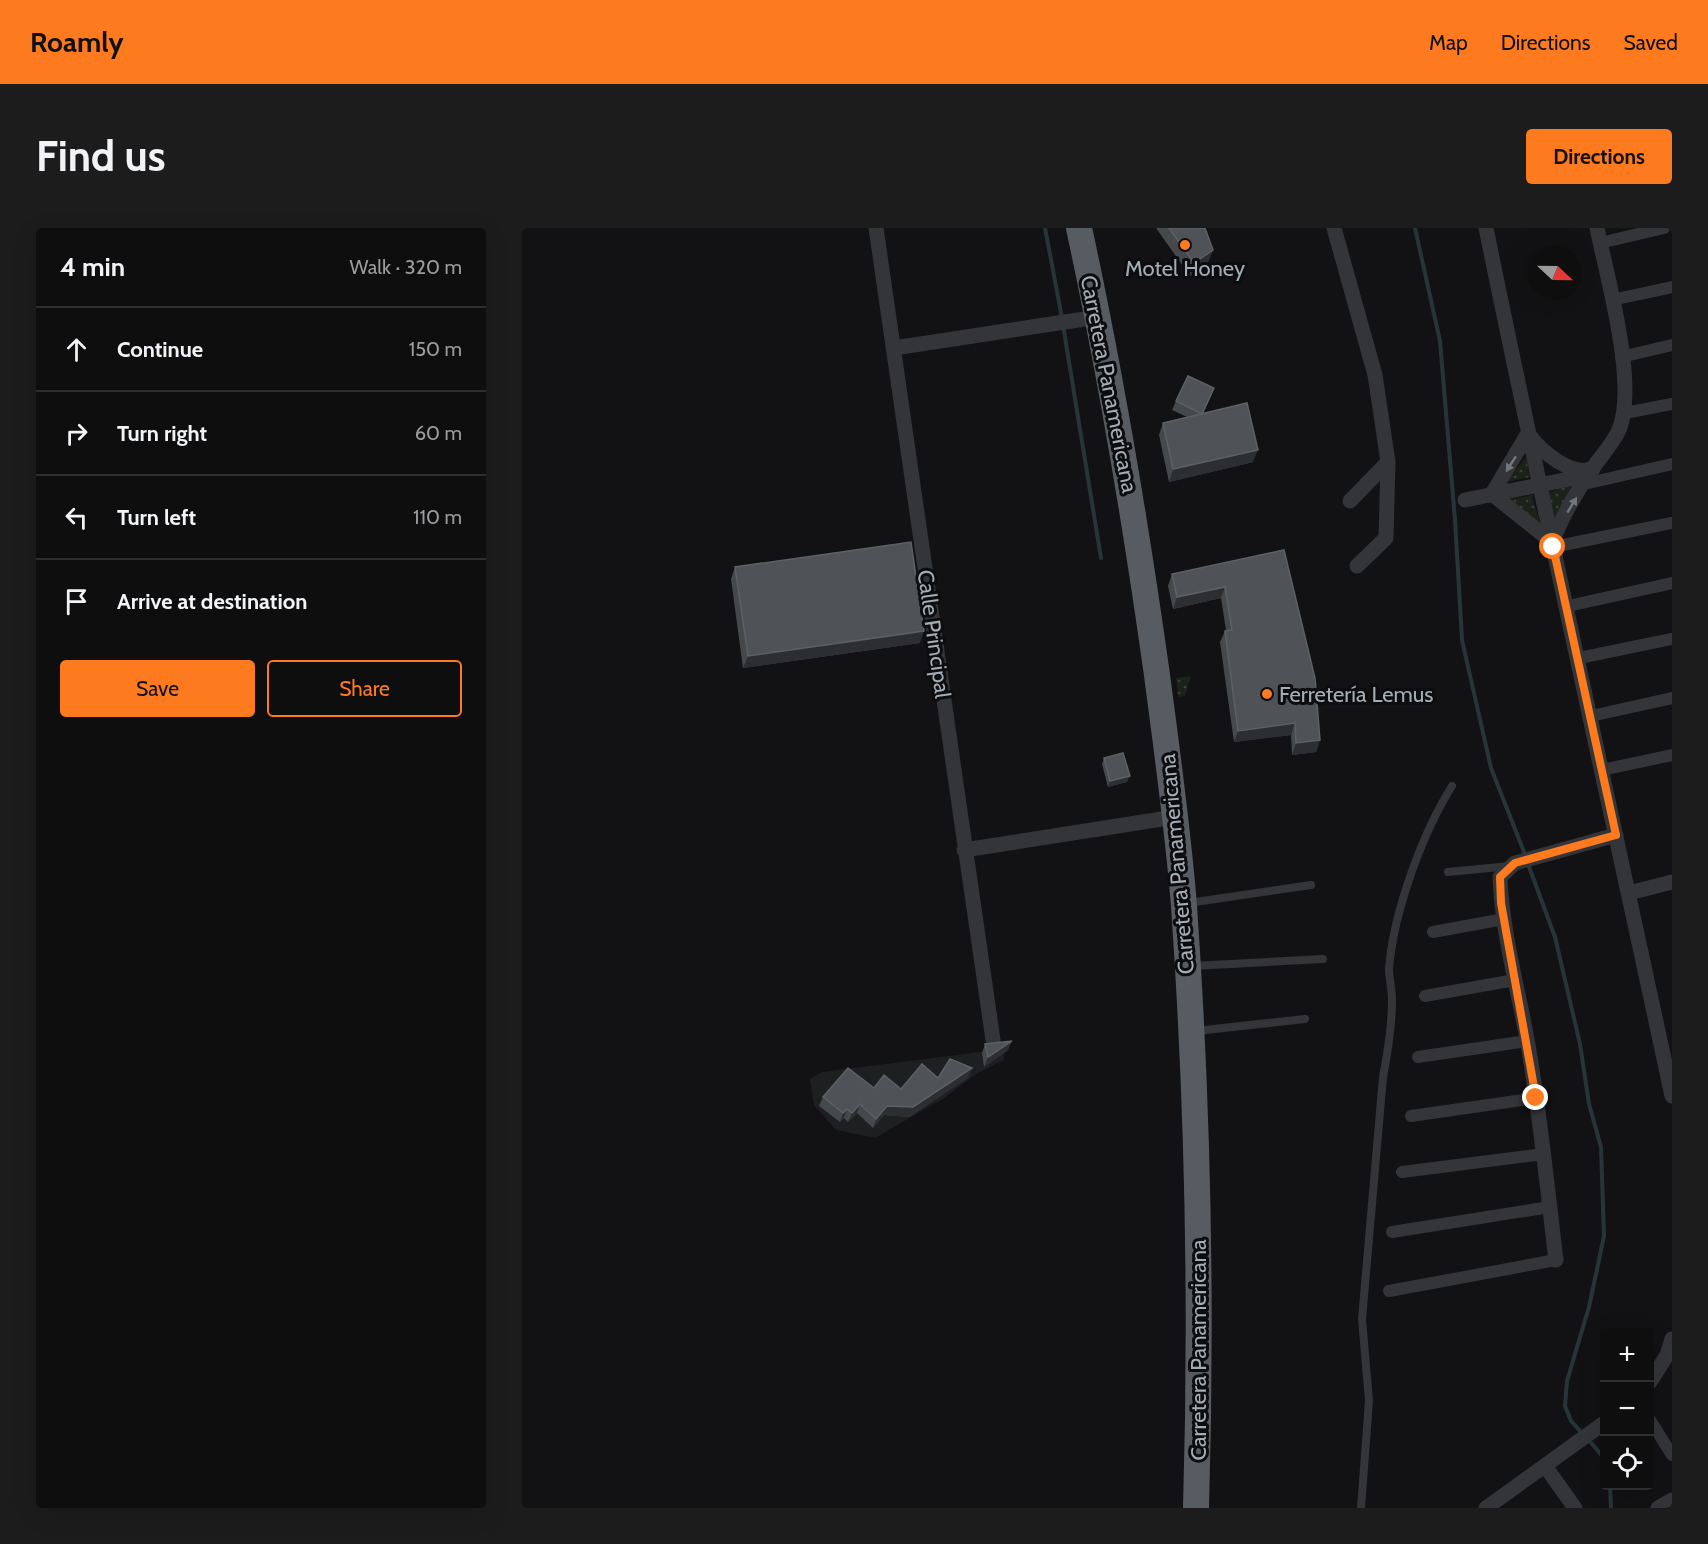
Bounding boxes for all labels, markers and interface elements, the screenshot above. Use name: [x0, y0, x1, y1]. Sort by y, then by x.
text: Roamly: [30, 25, 124, 59]
text: Map: [1429, 30, 1468, 55]
text: Directions: [1501, 30, 1590, 55]
text: Saved: [1623, 30, 1678, 55]
button: Directions: [1526, 129, 1672, 184]
text: Find us: [36, 130, 165, 182]
marker: Motel Honey: [1178, 238, 1192, 252]
north arrow: [1528, 246, 1582, 300]
text: 4 min: [60, 251, 125, 283]
text: Walk · 320 m: [350, 255, 462, 279]
place label: Motel Honey: [1125, 255, 1245, 282]
street label: Carretera Panamericana: [1075, 273, 1143, 496]
icon: ahead: [60, 333, 93, 366]
text: Continue: [117, 336, 203, 363]
text: 150 m: [409, 337, 462, 361]
icon: right: [60, 417, 93, 450]
text: Turn right: [117, 420, 207, 447]
text: 60 m: [415, 421, 462, 445]
one-way arrow: [1506, 456, 1517, 472]
one-way arrow: [1566, 496, 1576, 513]
icon: left: [60, 501, 93, 534]
text: Turn left: [117, 504, 196, 531]
text: 110 m: [413, 505, 462, 529]
route start: [1539, 533, 1565, 559]
street label: Calle Principal: [912, 568, 956, 701]
icon: arrive: [60, 585, 93, 618]
text: Arrive at destination: [117, 588, 307, 615]
button: Save: [60, 660, 255, 717]
button: Share: [267, 660, 462, 717]
place label: Ferretería Lemus: [1279, 681, 1433, 708]
marker: Ferretería Lemus: [1260, 687, 1274, 701]
street label: Carretera Panamericana: [1154, 752, 1200, 975]
route end: [1522, 1084, 1548, 1110]
street label: Carretera Panamericana: [1185, 1239, 1212, 1461]
map controls: [1600, 1328, 1654, 1490]
button: +: [1600, 1328, 1654, 1382]
button: −: [1600, 1382, 1654, 1436]
button: locate: [1600, 1436, 1654, 1490]

